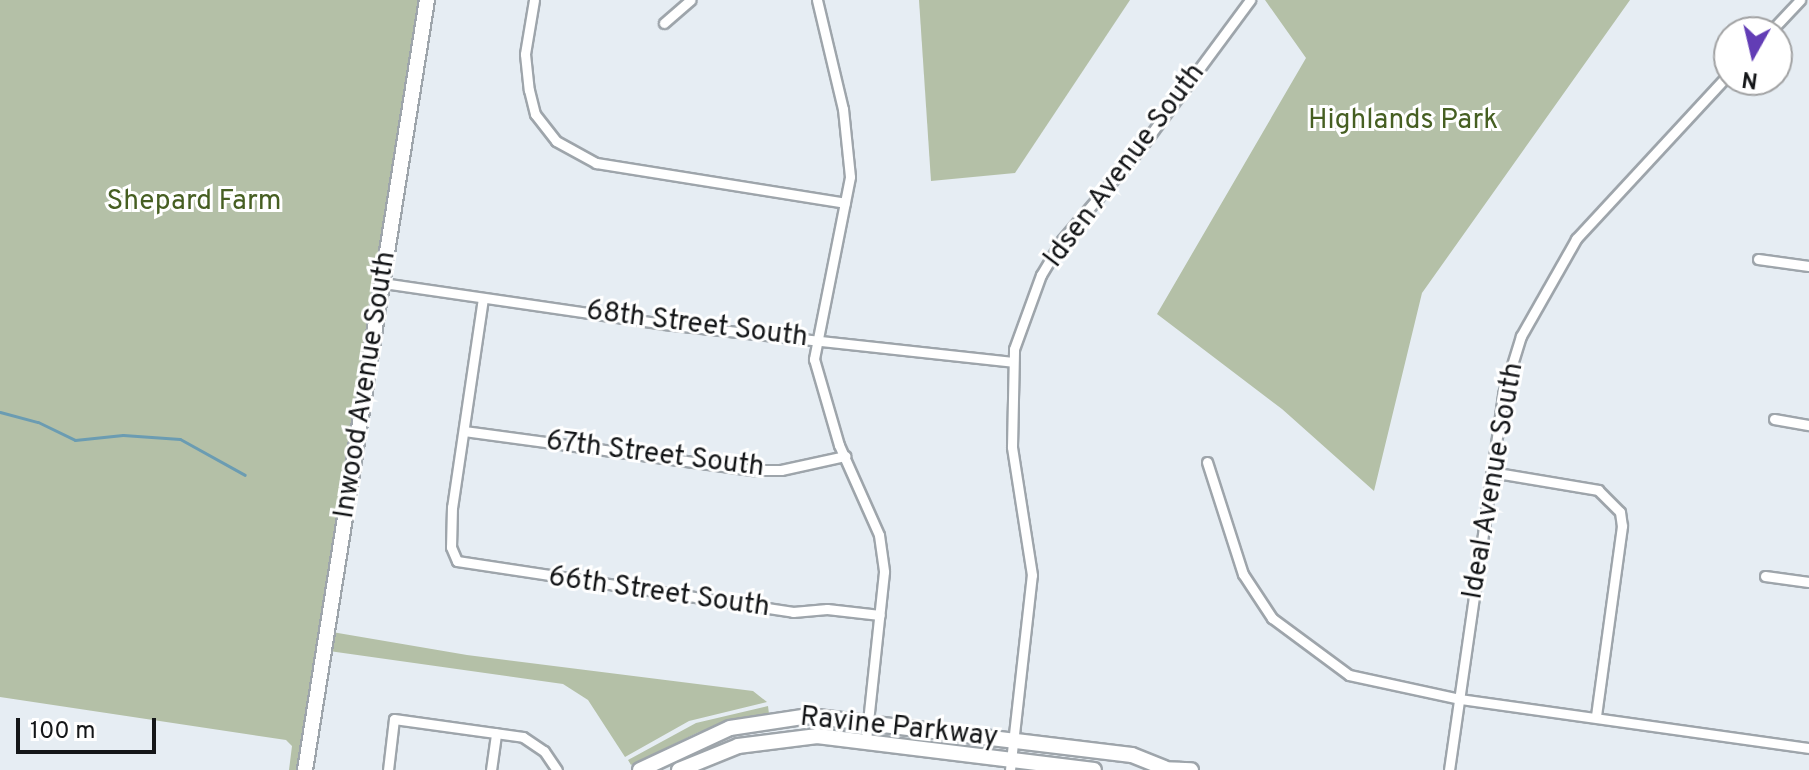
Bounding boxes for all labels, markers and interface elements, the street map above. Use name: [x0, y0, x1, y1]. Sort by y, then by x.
north arrow: [1713, 16, 1793, 96]
street label: Idsen Avenue South: [1037, 57, 1213, 275]
text: N: [1740, 64, 1760, 93]
park label: Highlands Park: [1308, 104, 1498, 138]
park label: Shepard Farm: [106, 185, 282, 219]
street label: Inwood Avenue South: [328, 248, 404, 522]
street label: 68th Street South: [584, 295, 810, 355]
street label: Ideal Avenue South: [1457, 359, 1531, 603]
street label: 67th Street South: [544, 425, 766, 485]
street label: 66th Street South: [546, 561, 772, 625]
street label: Ravine Parkway: [798, 701, 1000, 755]
scale bar: [20, 702, 160, 752]
text: 100 m: [30, 717, 96, 747]

